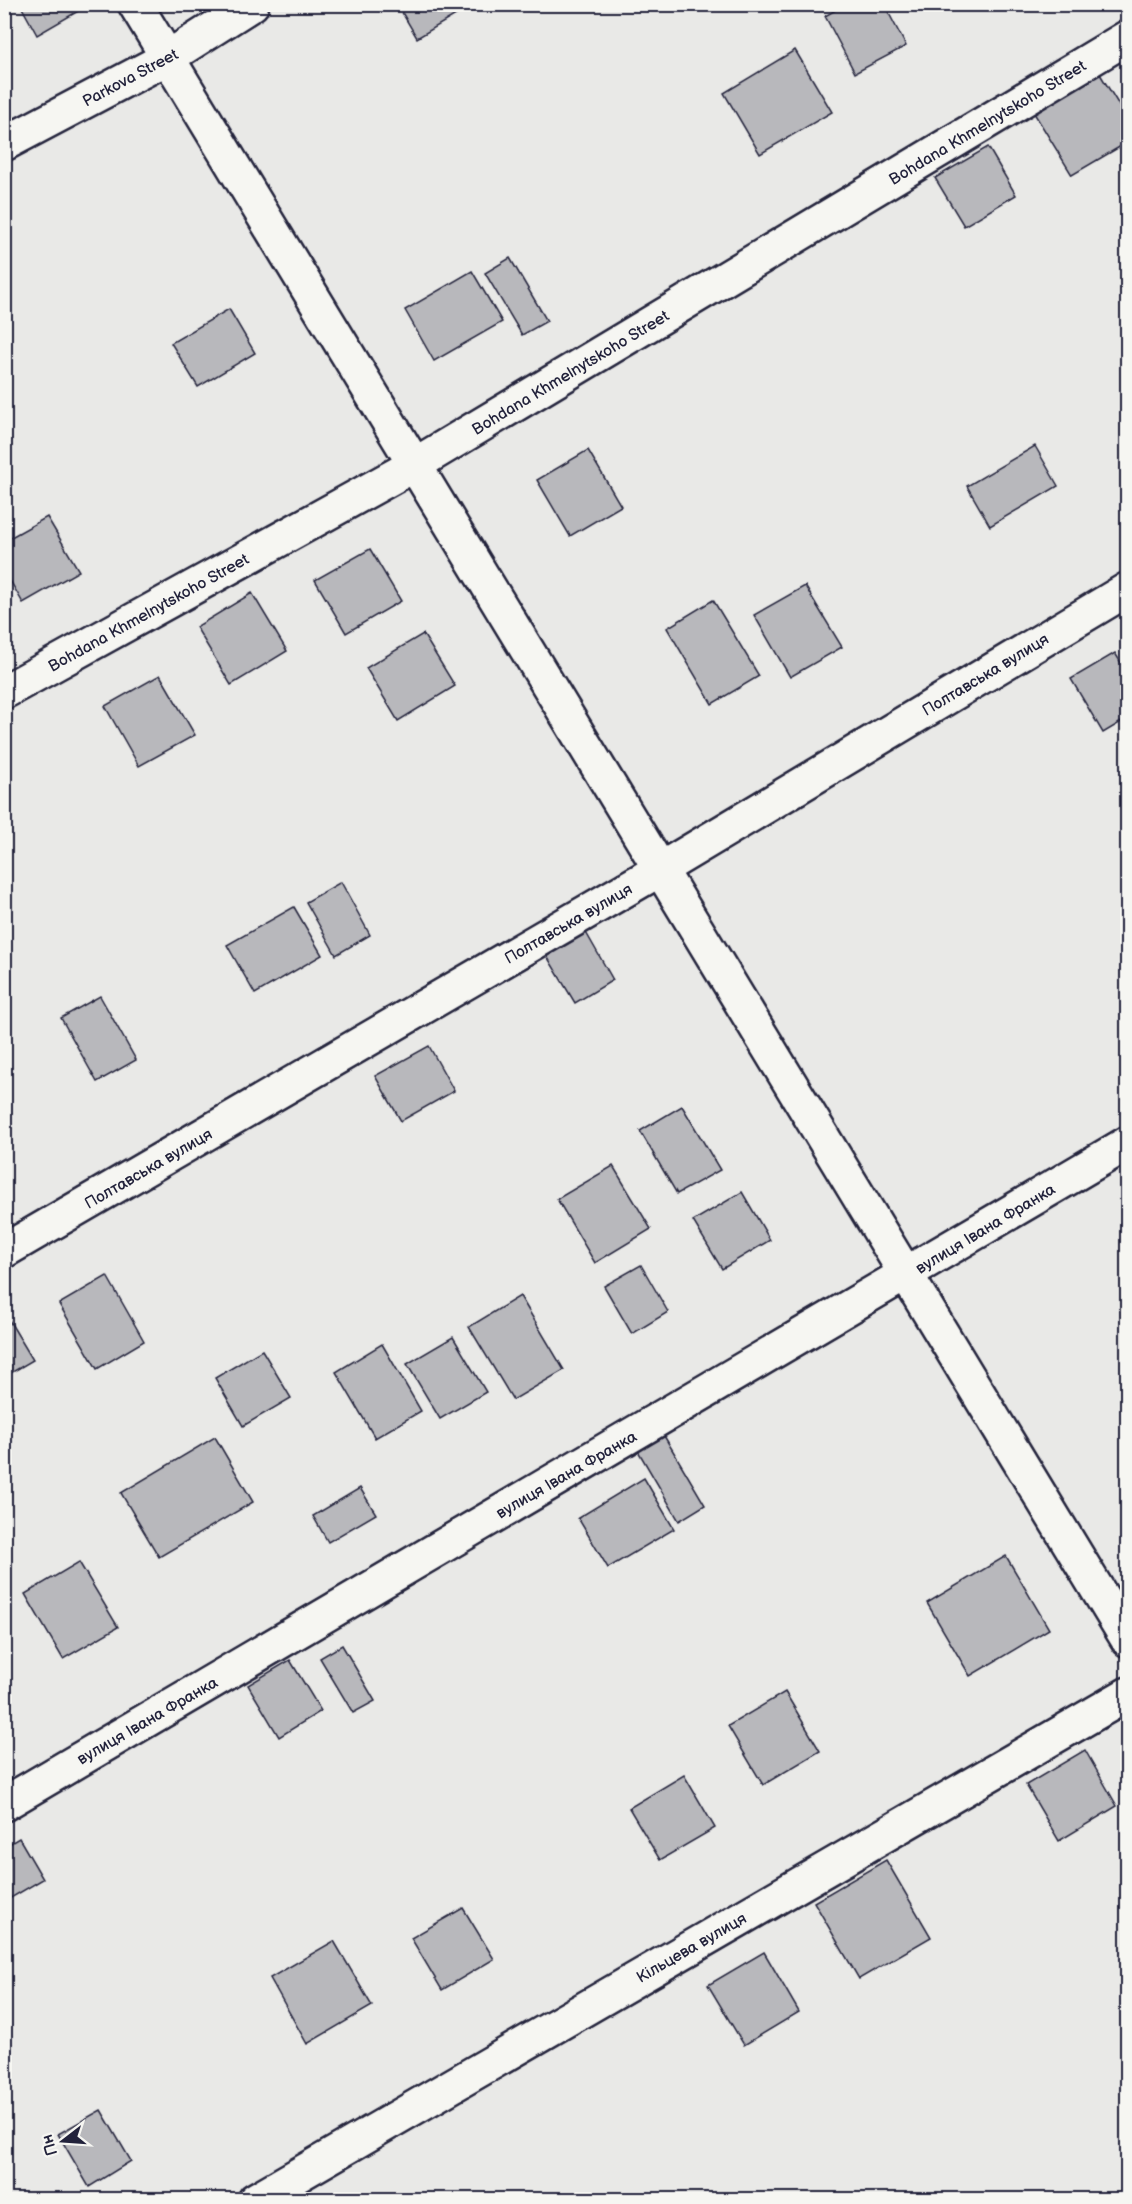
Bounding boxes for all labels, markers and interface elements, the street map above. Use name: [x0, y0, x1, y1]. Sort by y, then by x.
street label: Parkova Street: [80, 45, 182, 111]
street label: Bohdana Khmelnytskoho Street: [886, 57, 1090, 190]
street label: Bohdana Khmelnytskoho Street: [469, 307, 673, 440]
street label: Bohdana Khmelnytskoho Street: [45, 550, 252, 677]
street label: Полтавська вулиця: [919, 630, 1053, 721]
street label: Полтавська вулиця: [502, 880, 636, 969]
street label: Полтавська вулиця: [82, 1125, 216, 1214]
street label: вулиця Івана Франка: [913, 1180, 1059, 1278]
street label: вулиця Івана Франка: [493, 1427, 641, 1523]
street label: вулиця Івана Франка: [74, 1673, 222, 1769]
street label: Кільцева вулиця: [633, 1909, 750, 1987]
north arrow: [33, 2111, 93, 2171]
text: Пн: [38, 2132, 62, 2158]

